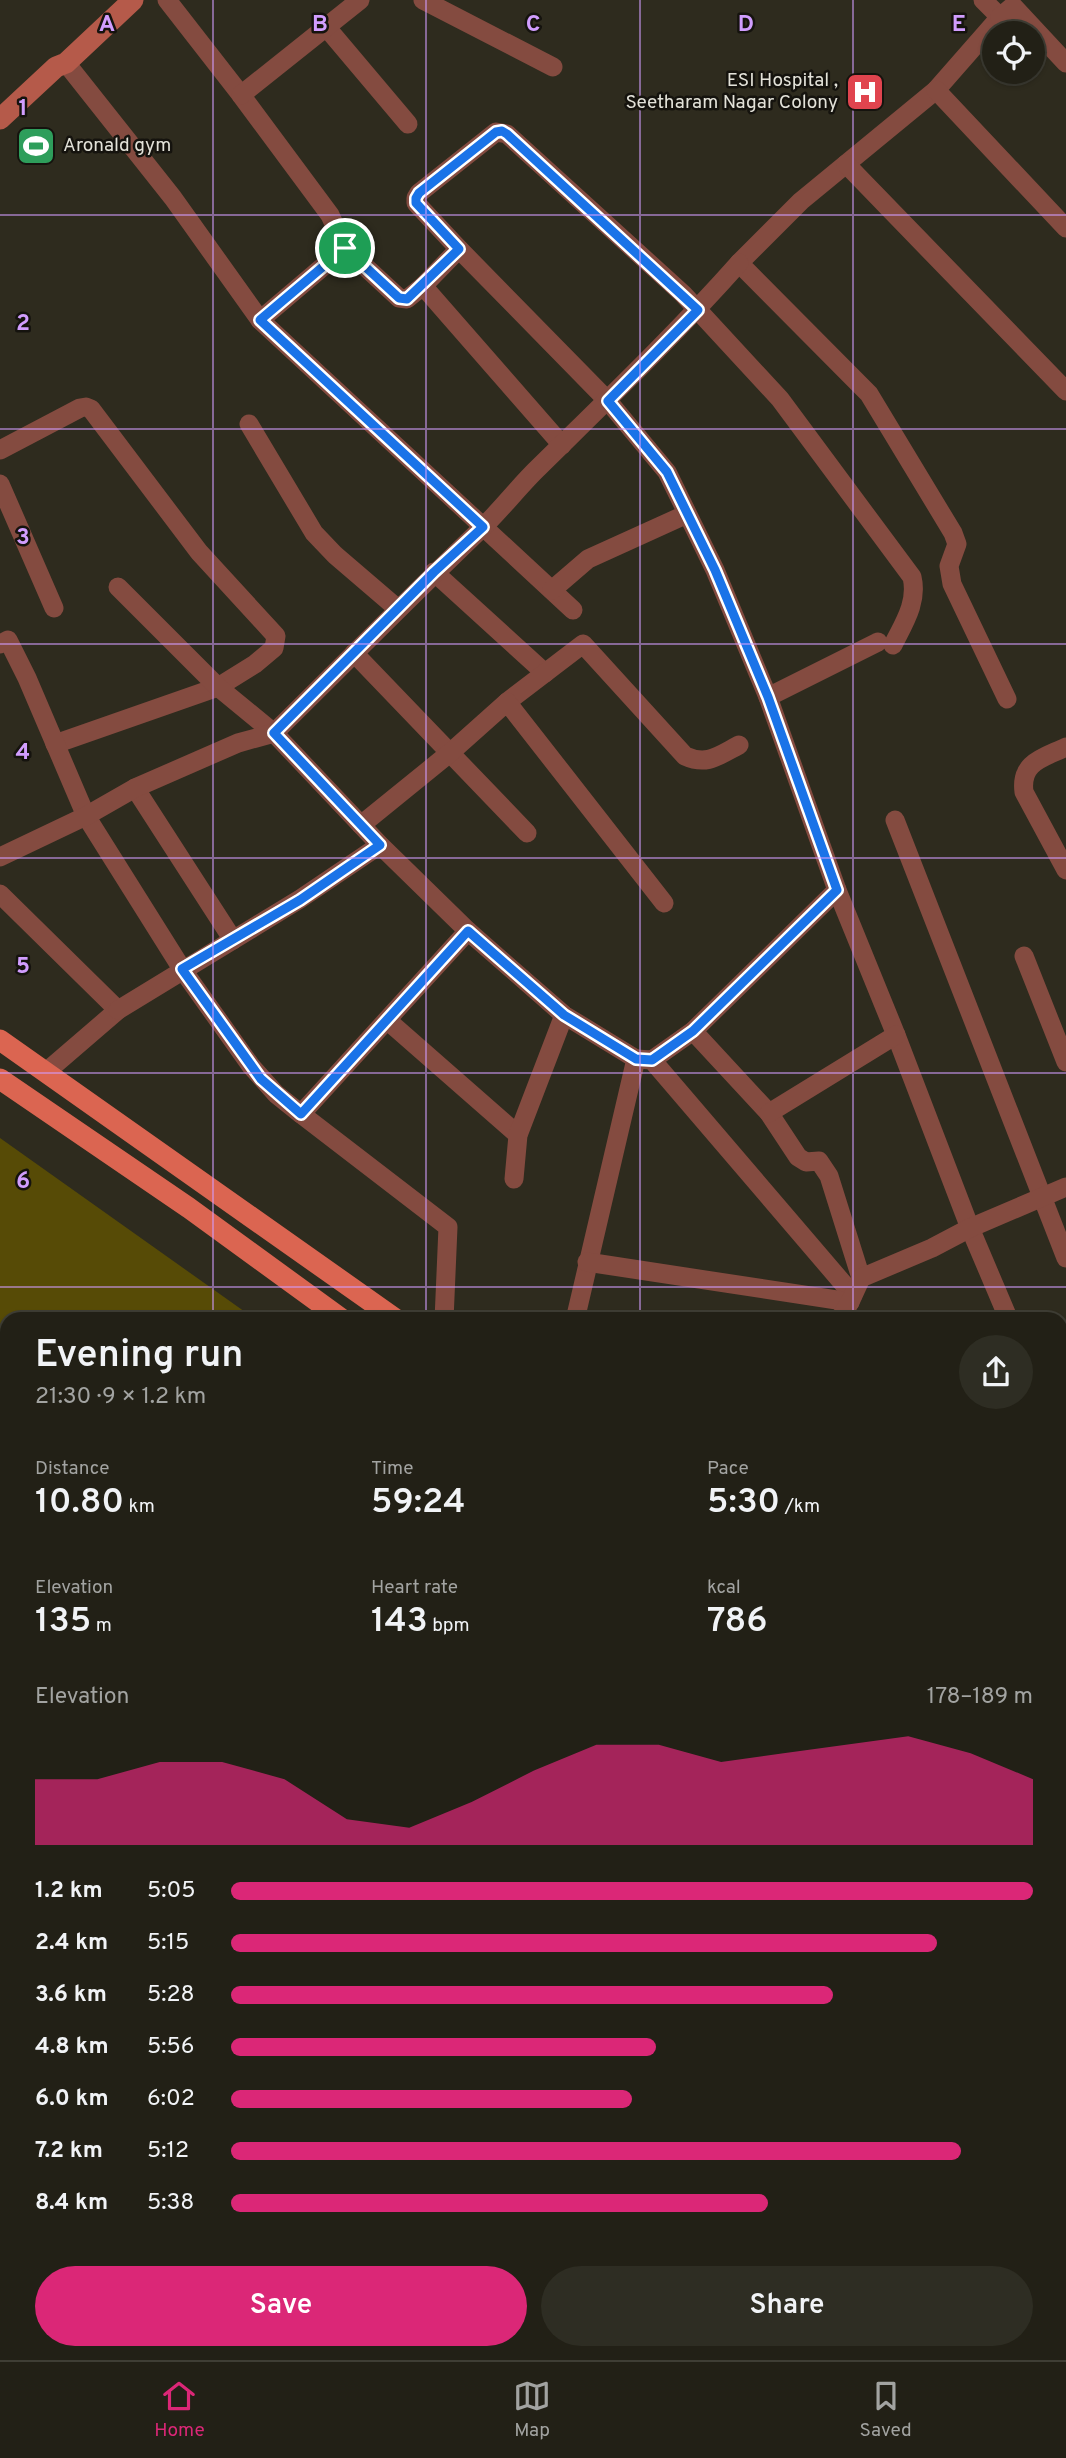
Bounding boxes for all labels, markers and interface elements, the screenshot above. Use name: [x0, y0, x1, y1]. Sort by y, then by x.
text: A: [99, 11, 115, 40]
text: B: [312, 11, 328, 40]
text: C: [526, 11, 540, 40]
text: D: [738, 11, 754, 40]
text: E: [952, 11, 966, 40]
map controls: [982, 21, 1045, 84]
button: locate: [982, 21, 1045, 84]
place label: ESI Hospital , Seetharam Nagar Colony: [625, 69, 838, 115]
hospital icon: ESI Hospital , Seetharam Nagar Colony: [844, 71, 886, 113]
text: 1: [18, 95, 28, 124]
sports icon: Aronald gym: [15, 125, 57, 167]
place label: Aronald gym: [63, 134, 171, 158]
pin: [315, 218, 375, 278]
icon: arrive: [326, 229, 364, 267]
text: 2: [16, 310, 30, 339]
text: 3: [16, 524, 30, 553]
text: 4: [16, 739, 30, 768]
text: 5: [16, 953, 30, 982]
text: 6: [16, 1168, 30, 1197]
text: Evening run: [35, 1332, 243, 1381]
button: share: [959, 1335, 1033, 1409]
text: 21:30 · 9 × 1.2 km: [35, 1383, 206, 1412]
text: Distance: [35, 1457, 110, 1481]
text: Time: [371, 1457, 414, 1481]
text: Pace: [707, 1457, 749, 1481]
text: 10.80: [35, 1481, 124, 1525]
text: 59:24: [371, 1481, 466, 1525]
text: 5:30: [707, 1481, 780, 1525]
text: km: [124, 1495, 155, 1519]
text: /km: [780, 1495, 820, 1519]
text: Elevation: [35, 1576, 113, 1600]
text: Heart rate: [371, 1576, 458, 1600]
text: kcal: [707, 1576, 741, 1600]
text: 135: [35, 1600, 91, 1644]
text: 143: [371, 1600, 428, 1644]
text: 786: [707, 1600, 768, 1644]
text: m: [91, 1614, 112, 1638]
text: bpm: [428, 1614, 470, 1638]
text: Elevation: [35, 1683, 130, 1712]
text: 178–189 m: [927, 1683, 1033, 1712]
text: 1.2 km: [35, 1877, 103, 1906]
text: 5:05: [147, 1877, 196, 1906]
text: 2.4 km: [35, 1929, 108, 1958]
text: 5:15: [147, 1929, 189, 1958]
text: 3.6 km: [35, 1981, 107, 2010]
text: 5:28: [147, 1981, 195, 2010]
text: 4.8 km: [35, 2033, 109, 2062]
text: 5:56: [147, 2033, 194, 2062]
text: 6.0 km: [35, 2085, 109, 2114]
text: 6:02: [147, 2085, 195, 2114]
text: 7.2 km: [35, 2137, 103, 2166]
text: 5:12: [147, 2137, 189, 2166]
text: 8.4 km: [35, 2189, 108, 2218]
text: 5:38: [147, 2189, 194, 2218]
button: Save: [35, 2266, 527, 2346]
button: Share: [541, 2266, 1033, 2346]
tab: Home: [154, 2377, 205, 2443]
tab: Map: [513, 2377, 551, 2443]
tab: Saved: [860, 2377, 912, 2443]

